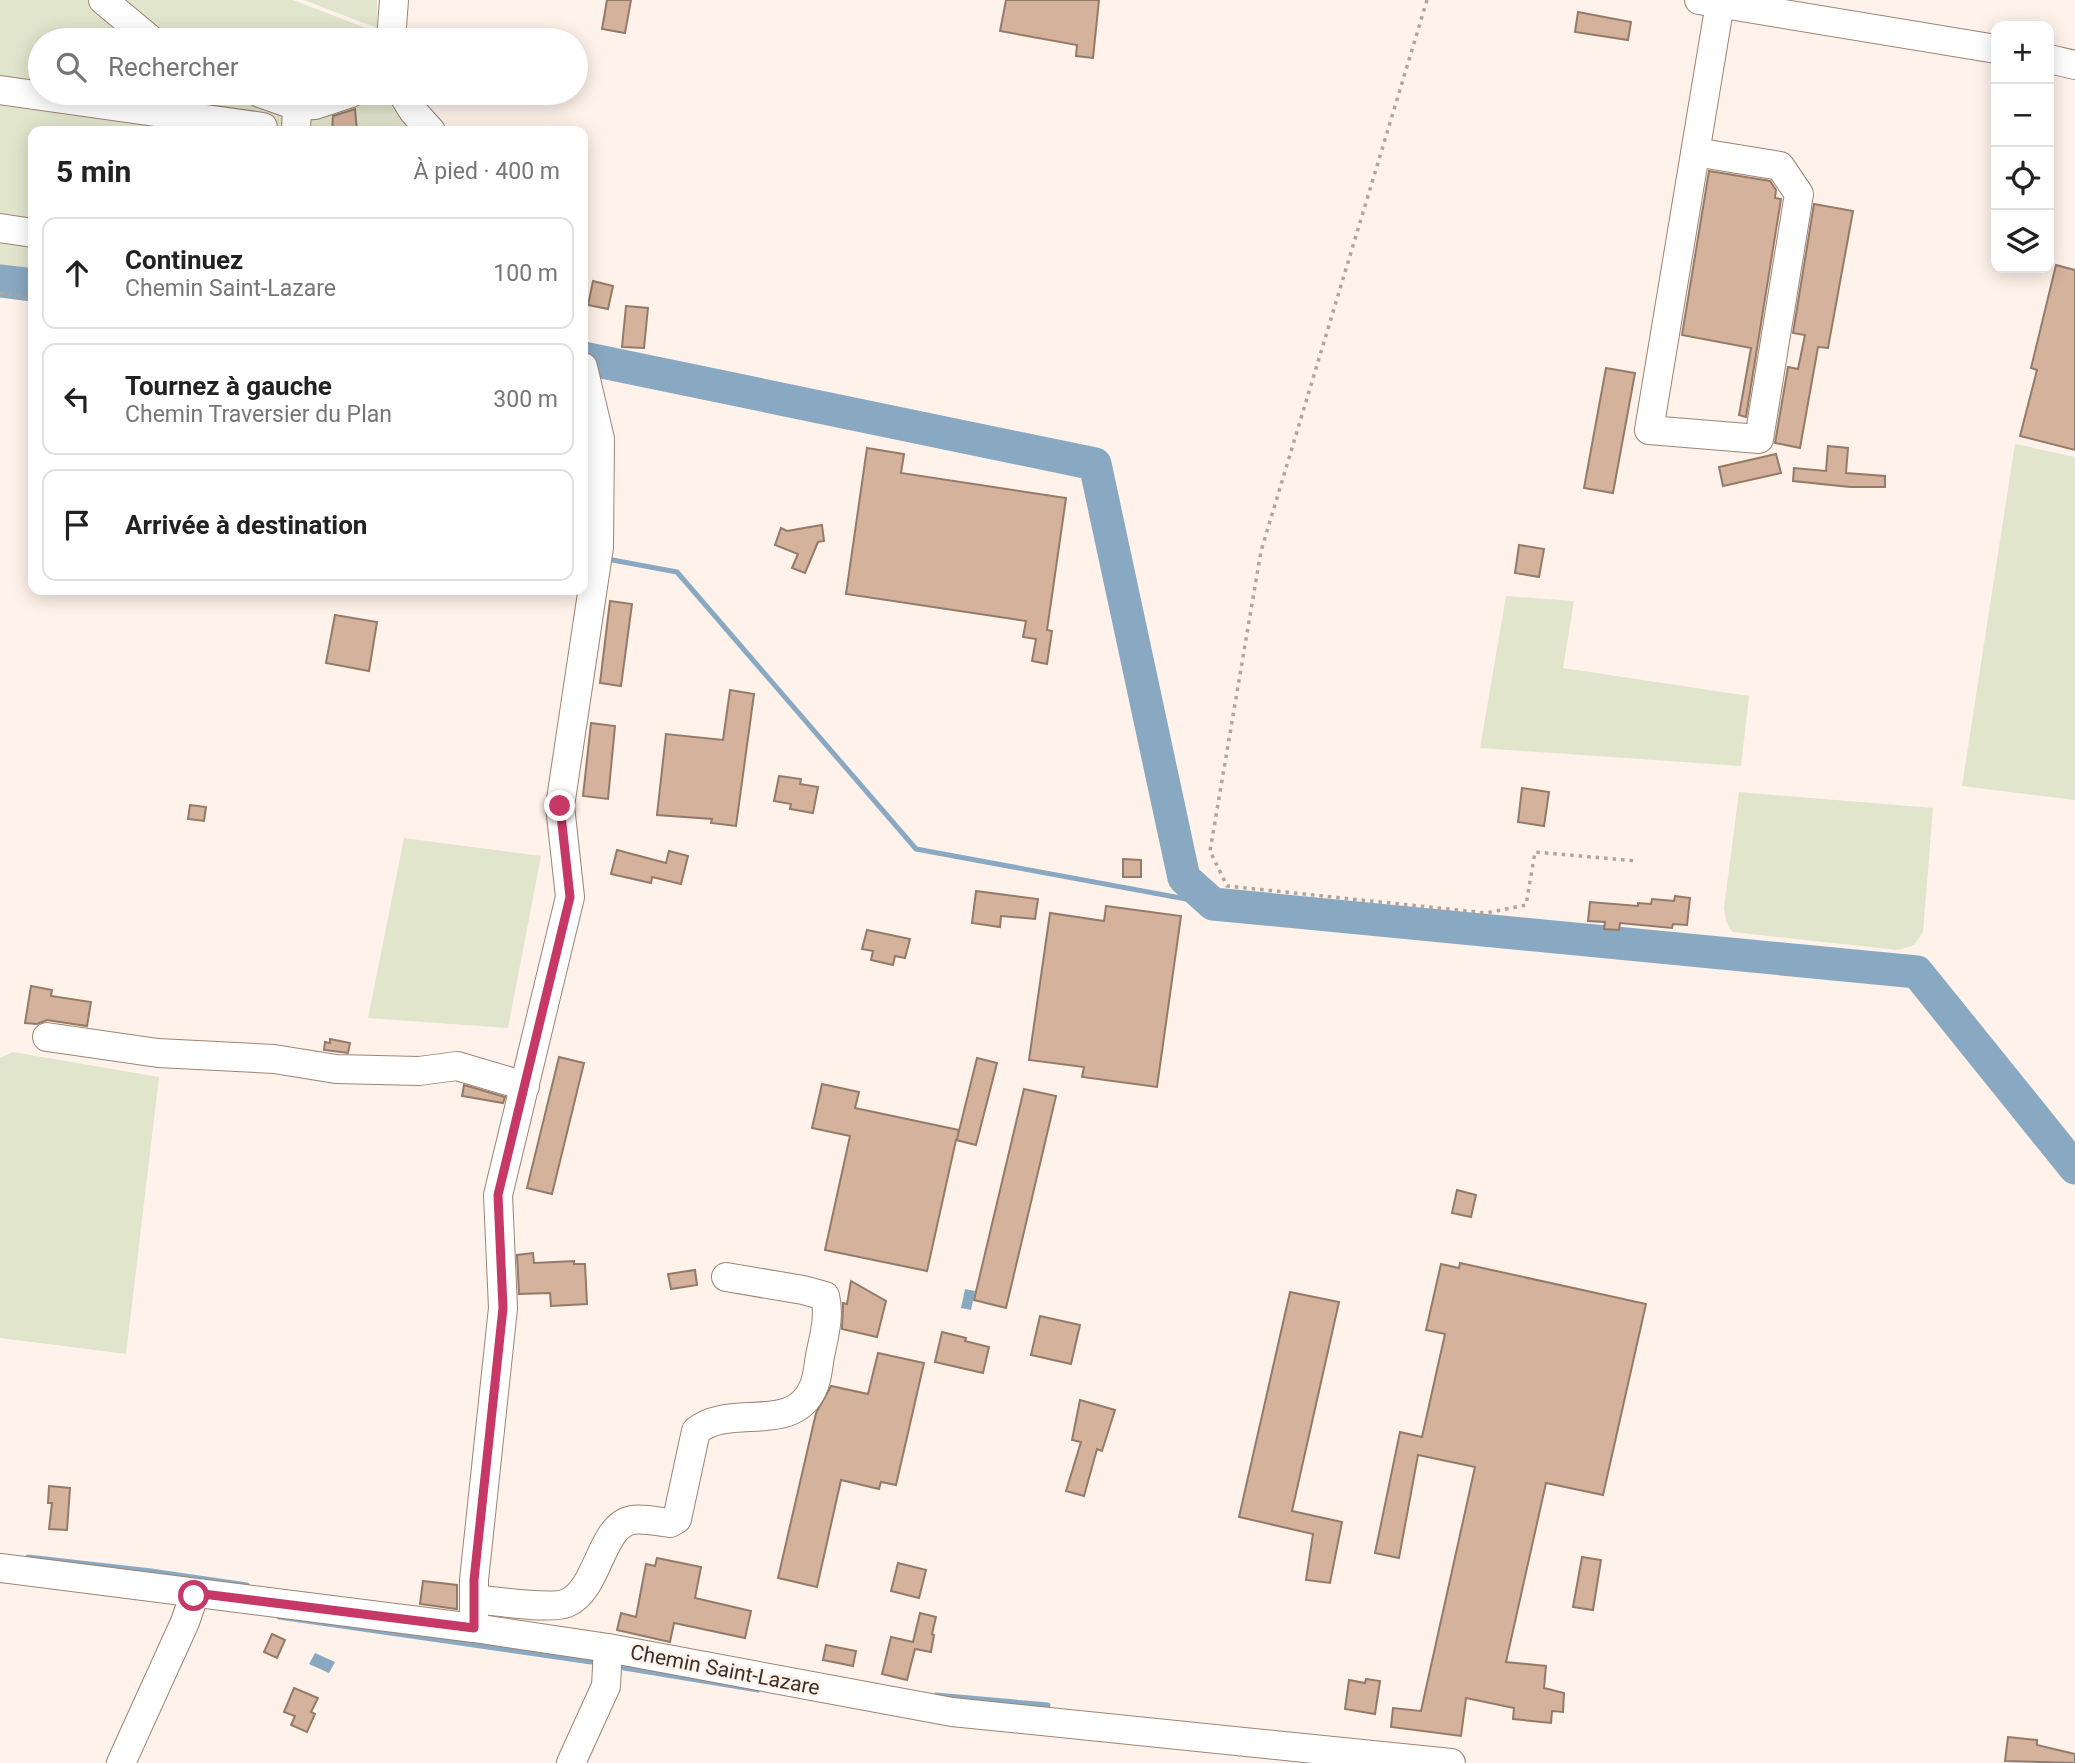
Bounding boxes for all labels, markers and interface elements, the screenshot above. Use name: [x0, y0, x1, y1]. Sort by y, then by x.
map controls: [1991, 21, 2054, 273]
button: +: [1991, 21, 2054, 84]
search box: [28, 28, 588, 105]
icon: search: [52, 48, 90, 86]
text: Rechercher: [108, 52, 239, 82]
button: −: [1991, 84, 2054, 147]
button: locate: [1991, 147, 2054, 210]
text: 5 min: [56, 154, 131, 189]
text: À pied · 400 m: [414, 158, 560, 185]
button: layers: [1991, 210, 2054, 273]
text: Continuez: [125, 245, 243, 275]
icon: ahead: [58, 254, 96, 292]
text: 100 m: [493, 260, 558, 287]
text: Chemin Saint-Lazare: [125, 275, 336, 302]
text: Tournez à gauche: [125, 371, 332, 401]
icon: left: [58, 380, 96, 418]
text: 300 m: [493, 386, 558, 413]
text: Chemin Traversier du Plan: [125, 401, 392, 428]
icon: arrive: [58, 506, 96, 544]
text: Arrivée à destination: [125, 510, 367, 540]
route end: [544, 790, 575, 821]
route start: [178, 1580, 209, 1611]
street label: Chemin Saint-Lazare: [628, 1640, 822, 1700]

